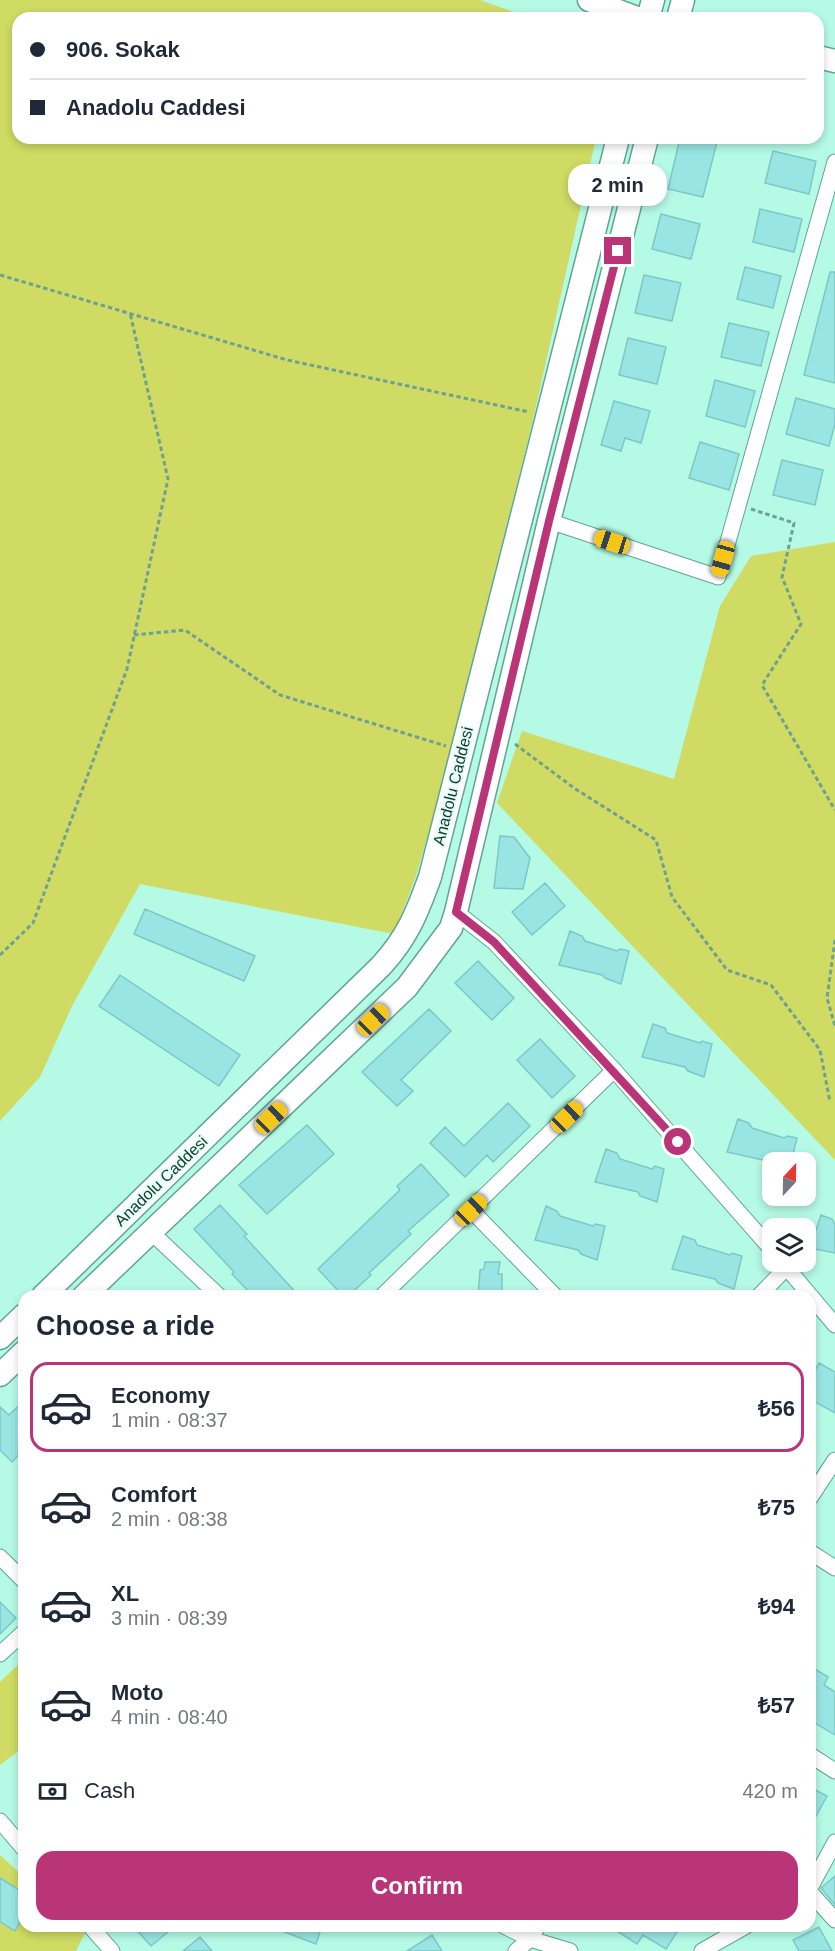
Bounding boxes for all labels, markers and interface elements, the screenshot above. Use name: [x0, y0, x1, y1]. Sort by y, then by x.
text: 906. Sokak: [66, 37, 180, 62]
text: Anadolu Caddesi: [66, 95, 246, 120]
callout: 2 min: [568, 164, 668, 206]
text: 2 min: [591, 174, 644, 196]
route end: [604, 237, 631, 264]
car: [592, 528, 632, 556]
car: [709, 539, 737, 579]
street label: Anadolu Caddesi: [430, 725, 476, 847]
car: [354, 1001, 392, 1039]
car: [548, 1098, 586, 1136]
car: [252, 1099, 290, 1137]
route start: [664, 1128, 691, 1155]
street label: Anadolu Caddesi: [111, 1133, 211, 1229]
north arrow: [762, 1152, 816, 1206]
map controls: [762, 1152, 816, 1272]
car: [452, 1191, 490, 1229]
button: layers: [762, 1218, 816, 1272]
text: Choose a ride: [36, 1311, 215, 1341]
icon: car: [39, 1380, 93, 1434]
text: Economy: [111, 1383, 210, 1408]
text: ₺56: [758, 1396, 795, 1421]
text: 1 min · 08:37: [111, 1409, 228, 1431]
icon: car: [39, 1479, 93, 1533]
text: Comfort: [111, 1482, 197, 1507]
text: ₺75: [758, 1495, 795, 1520]
text: 2 min · 08:38: [111, 1508, 228, 1530]
icon: car: [39, 1578, 93, 1632]
text: XL: [111, 1581, 139, 1606]
text: ₺94: [758, 1594, 795, 1619]
text: 3 min · 08:39: [111, 1607, 228, 1629]
icon: car: [39, 1677, 93, 1731]
text: Moto: [111, 1680, 164, 1705]
text: ₺57: [758, 1693, 795, 1718]
text: 4 min · 08:40: [111, 1706, 228, 1728]
icon: cash: [36, 1775, 69, 1808]
text: Cash: [84, 1778, 135, 1803]
text: 420 m: [742, 1780, 798, 1802]
button: Confirm: [36, 1851, 798, 1920]

